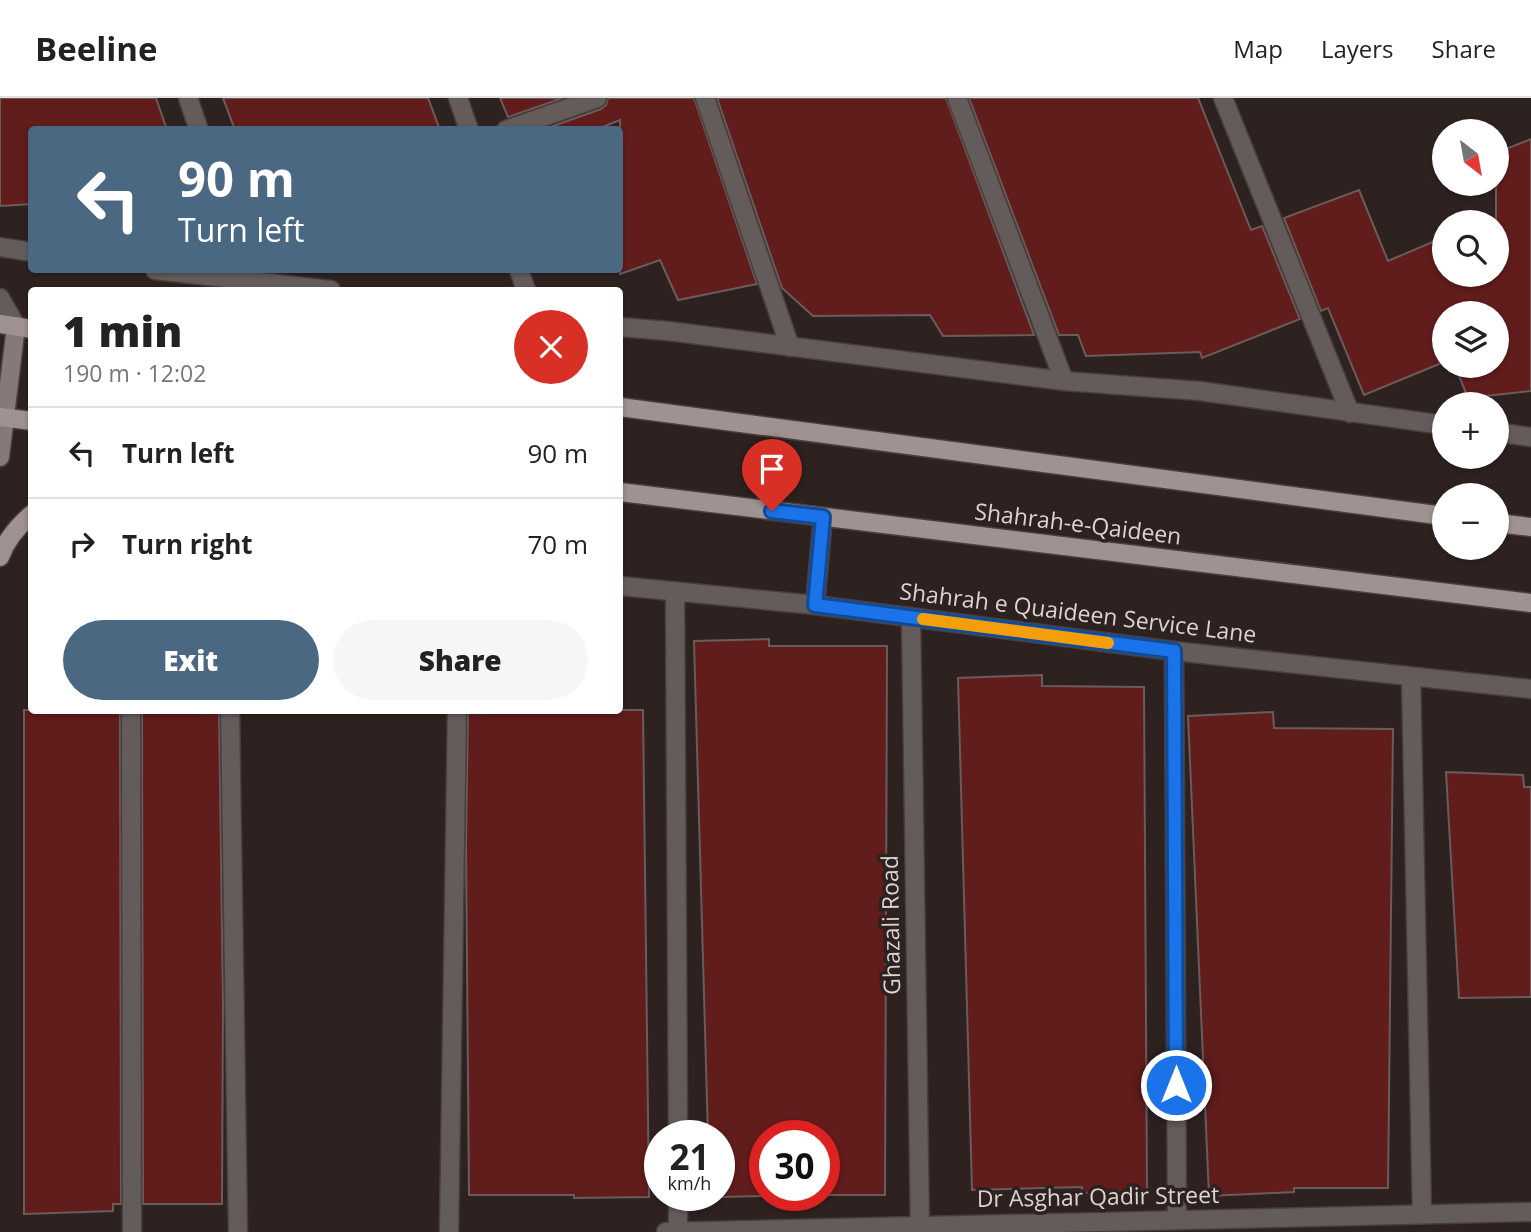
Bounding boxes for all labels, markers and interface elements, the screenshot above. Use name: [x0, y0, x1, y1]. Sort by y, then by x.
text: Beeline: [35, 26, 158, 71]
text: Map: [1233, 32, 1283, 65]
text: Layers: [1321, 32, 1394, 65]
text: Share: [1432, 32, 1496, 65]
north arrow: [1432, 119, 1508, 196]
map controls: [1432, 119, 1509, 560]
text: 90 m: [178, 145, 295, 211]
icon: left: [63, 154, 154, 245]
text: Turn left: [178, 208, 304, 251]
button: search: [1432, 210, 1509, 287]
button: layers: [1432, 301, 1509, 378]
text: 1 min: [63, 302, 182, 359]
button: close: [514, 310, 588, 384]
text: 190 m · 12:02: [63, 357, 206, 389]
button: +: [1432, 392, 1509, 469]
icon: left: [63, 434, 101, 472]
text: Turn left: [122, 435, 234, 471]
text: 90 m: [527, 435, 588, 471]
pin: [742, 439, 802, 511]
icon: arrive: [753, 450, 791, 488]
button: −: [1432, 483, 1509, 560]
street label: Shahrah-e-Qaideen: [973, 494, 1183, 552]
icon: right: [63, 525, 101, 563]
text: Turn right: [122, 526, 253, 562]
text: 70 m: [527, 526, 588, 562]
street label: Shahrah e Quaideen Service Lane: [898, 574, 1258, 650]
button: Exit: [63, 620, 319, 700]
button: Share: [333, 620, 588, 700]
street label: Ghazali Road: [873, 855, 907, 995]
position arrow: [1139, 1048, 1213, 1122]
speed limit sign: 30: [749, 1120, 840, 1211]
text: 21: [669, 1133, 710, 1180]
text: km/h: [668, 1171, 711, 1195]
street label: Dr Asghar Qadir Street: [976, 1178, 1219, 1214]

